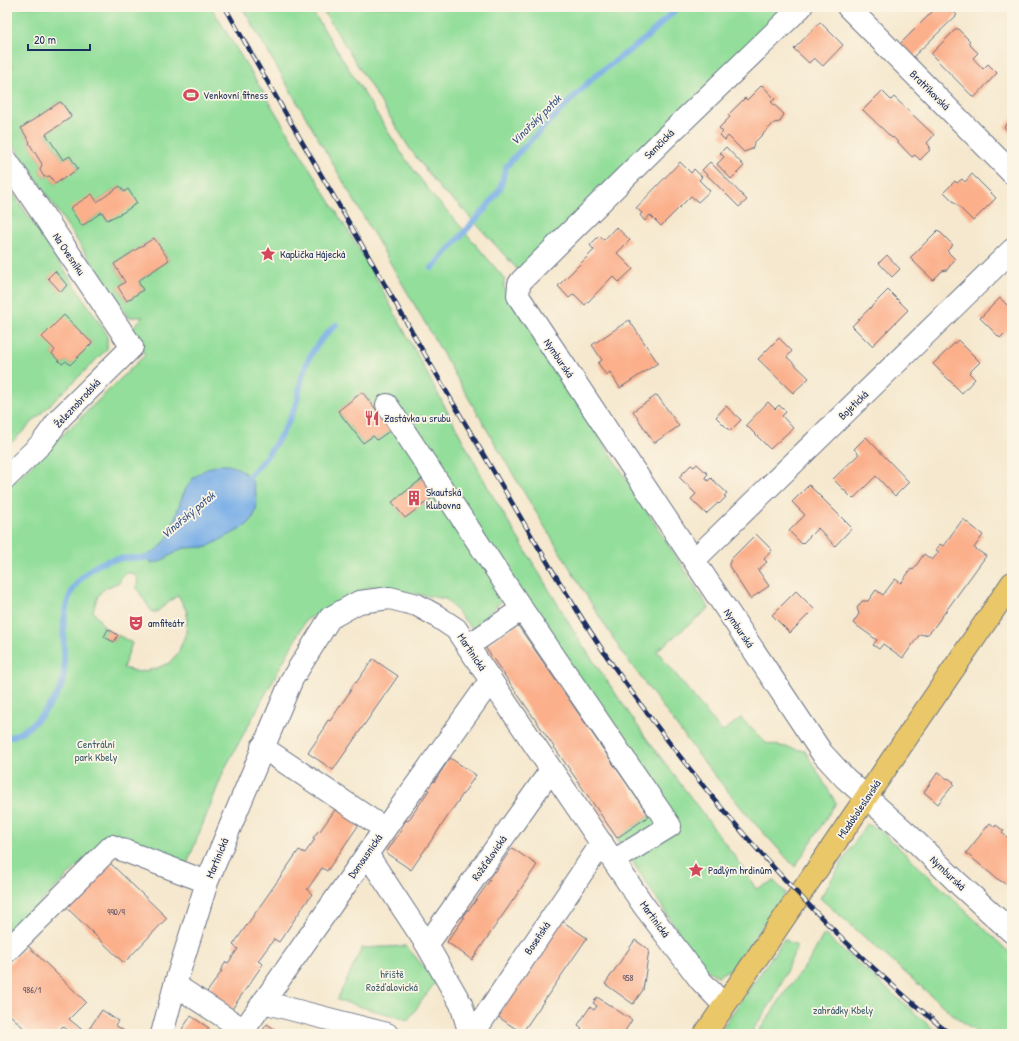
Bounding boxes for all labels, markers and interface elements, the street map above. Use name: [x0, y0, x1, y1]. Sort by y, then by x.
scale bar: [28, 26, 90, 52]
text: 20 m: [34, 31, 56, 48]
street label: Bratříkovská: [907, 67, 954, 114]
sports icon: Venkovní fitness: [182, 86, 200, 104]
place label: Venkovní fitness: [203, 88, 268, 102]
water label: Vinořský potok: [506, 90, 566, 149]
street label: Semčická: [641, 126, 677, 162]
street label: Na Ovesníku: [50, 230, 89, 278]
place icon: Kaplička Hájecká: [259, 245, 277, 263]
place label: Kaplička Hájecká: [280, 247, 346, 261]
street label: Nymburská: [541, 336, 578, 381]
street label: Železnobrodská: [51, 375, 104, 430]
street label: Bojetická: [835, 387, 871, 423]
restaurant icon: Zastávka u srubu: [363, 409, 381, 427]
place label: Zastávka u srubu: [384, 411, 451, 425]
place label: Skautská klubovna: [426, 485, 462, 512]
water label: Vinořský potok: [157, 486, 219, 542]
building icon: Skautská klubovna: [405, 489, 423, 507]
street label: Nymburská: [721, 606, 758, 651]
theatre icon: amfiteátr: [127, 614, 145, 632]
place label: amfiteátr: [148, 616, 185, 630]
street label: Martinická: [454, 631, 490, 674]
park label: Centrální park Kbely: [75, 737, 118, 764]
street label: Mladoboleslavská: [834, 776, 884, 841]
street label: Domousnická: [345, 831, 386, 881]
street label: Rožďalovická: [468, 832, 510, 883]
street label: Martinická: [203, 835, 232, 880]
street label: Nymburská: [927, 853, 969, 894]
place icon: Padlým hrdinům: [687, 861, 705, 879]
place label: Padlým hrdinům: [708, 863, 772, 877]
street label: Martinická: [637, 898, 673, 941]
house number: 990/9: [107, 906, 126, 918]
street label: Boseňská: [521, 918, 553, 957]
park label: hřiště Rožďalovická: [366, 967, 419, 994]
house number: 958: [622, 972, 634, 984]
house number: 986/1: [23, 984, 41, 996]
park label: zahrádky Kbely: [813, 1003, 874, 1017]

